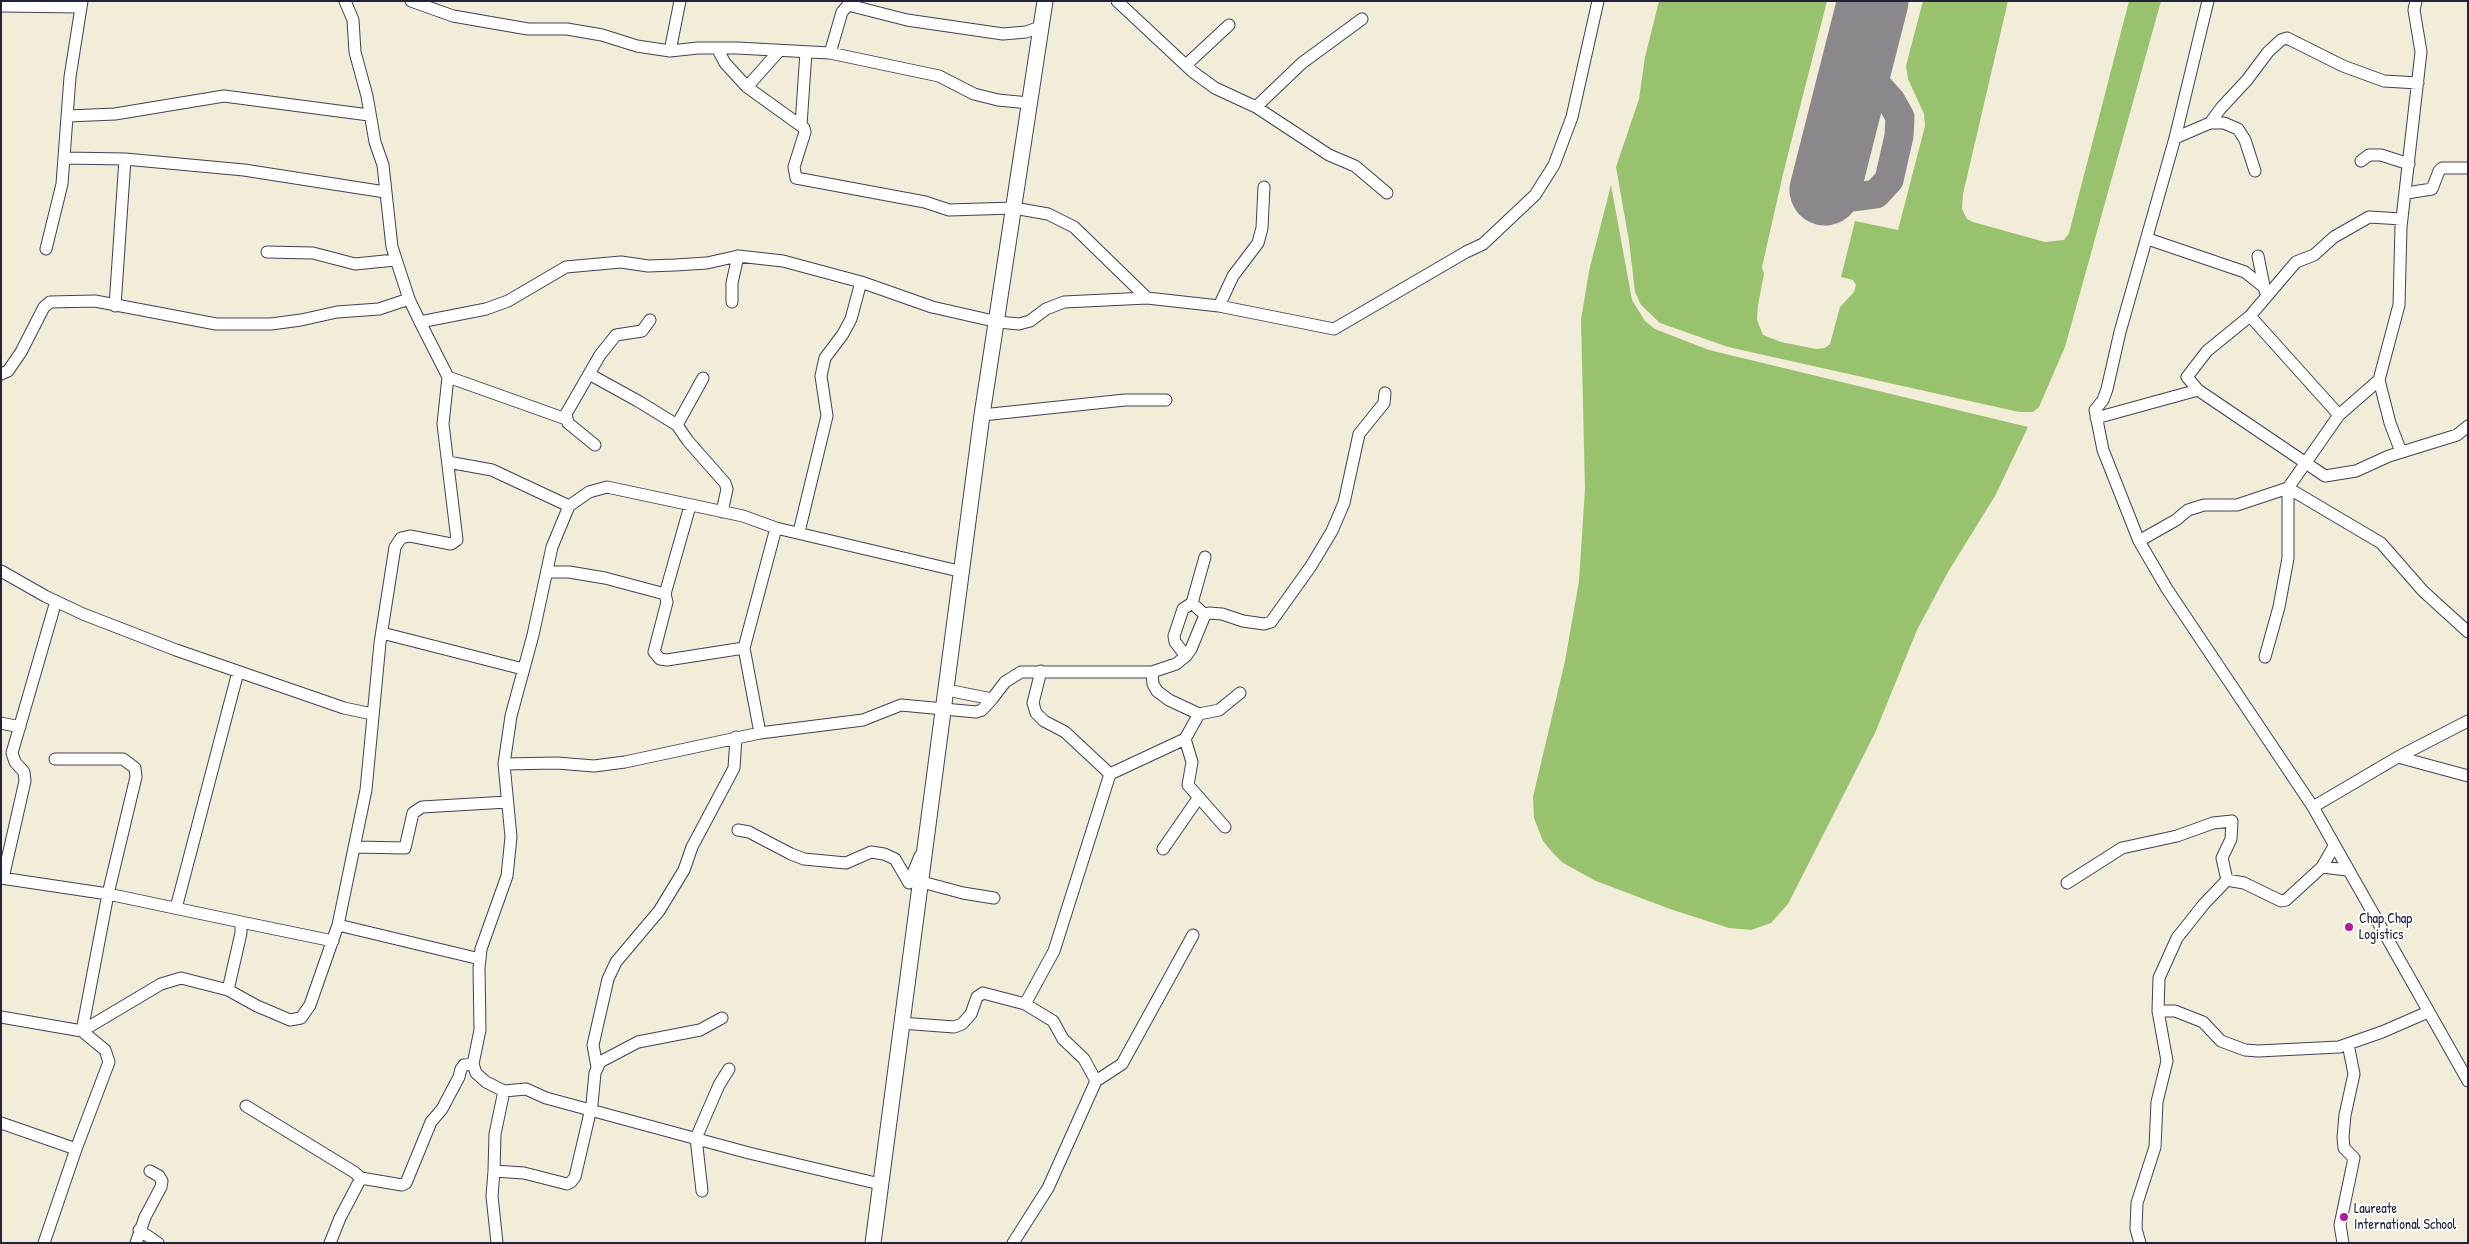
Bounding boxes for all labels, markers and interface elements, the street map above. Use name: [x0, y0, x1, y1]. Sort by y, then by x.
place label: Chap Chap Logistics: [2359, 911, 2412, 944]
marker: Chap Chap Logistics: [2343, 921, 2355, 933]
place label: Laureate International School: [2354, 1201, 2456, 1234]
marker: Laureate International School: [2338, 1211, 2350, 1223]

